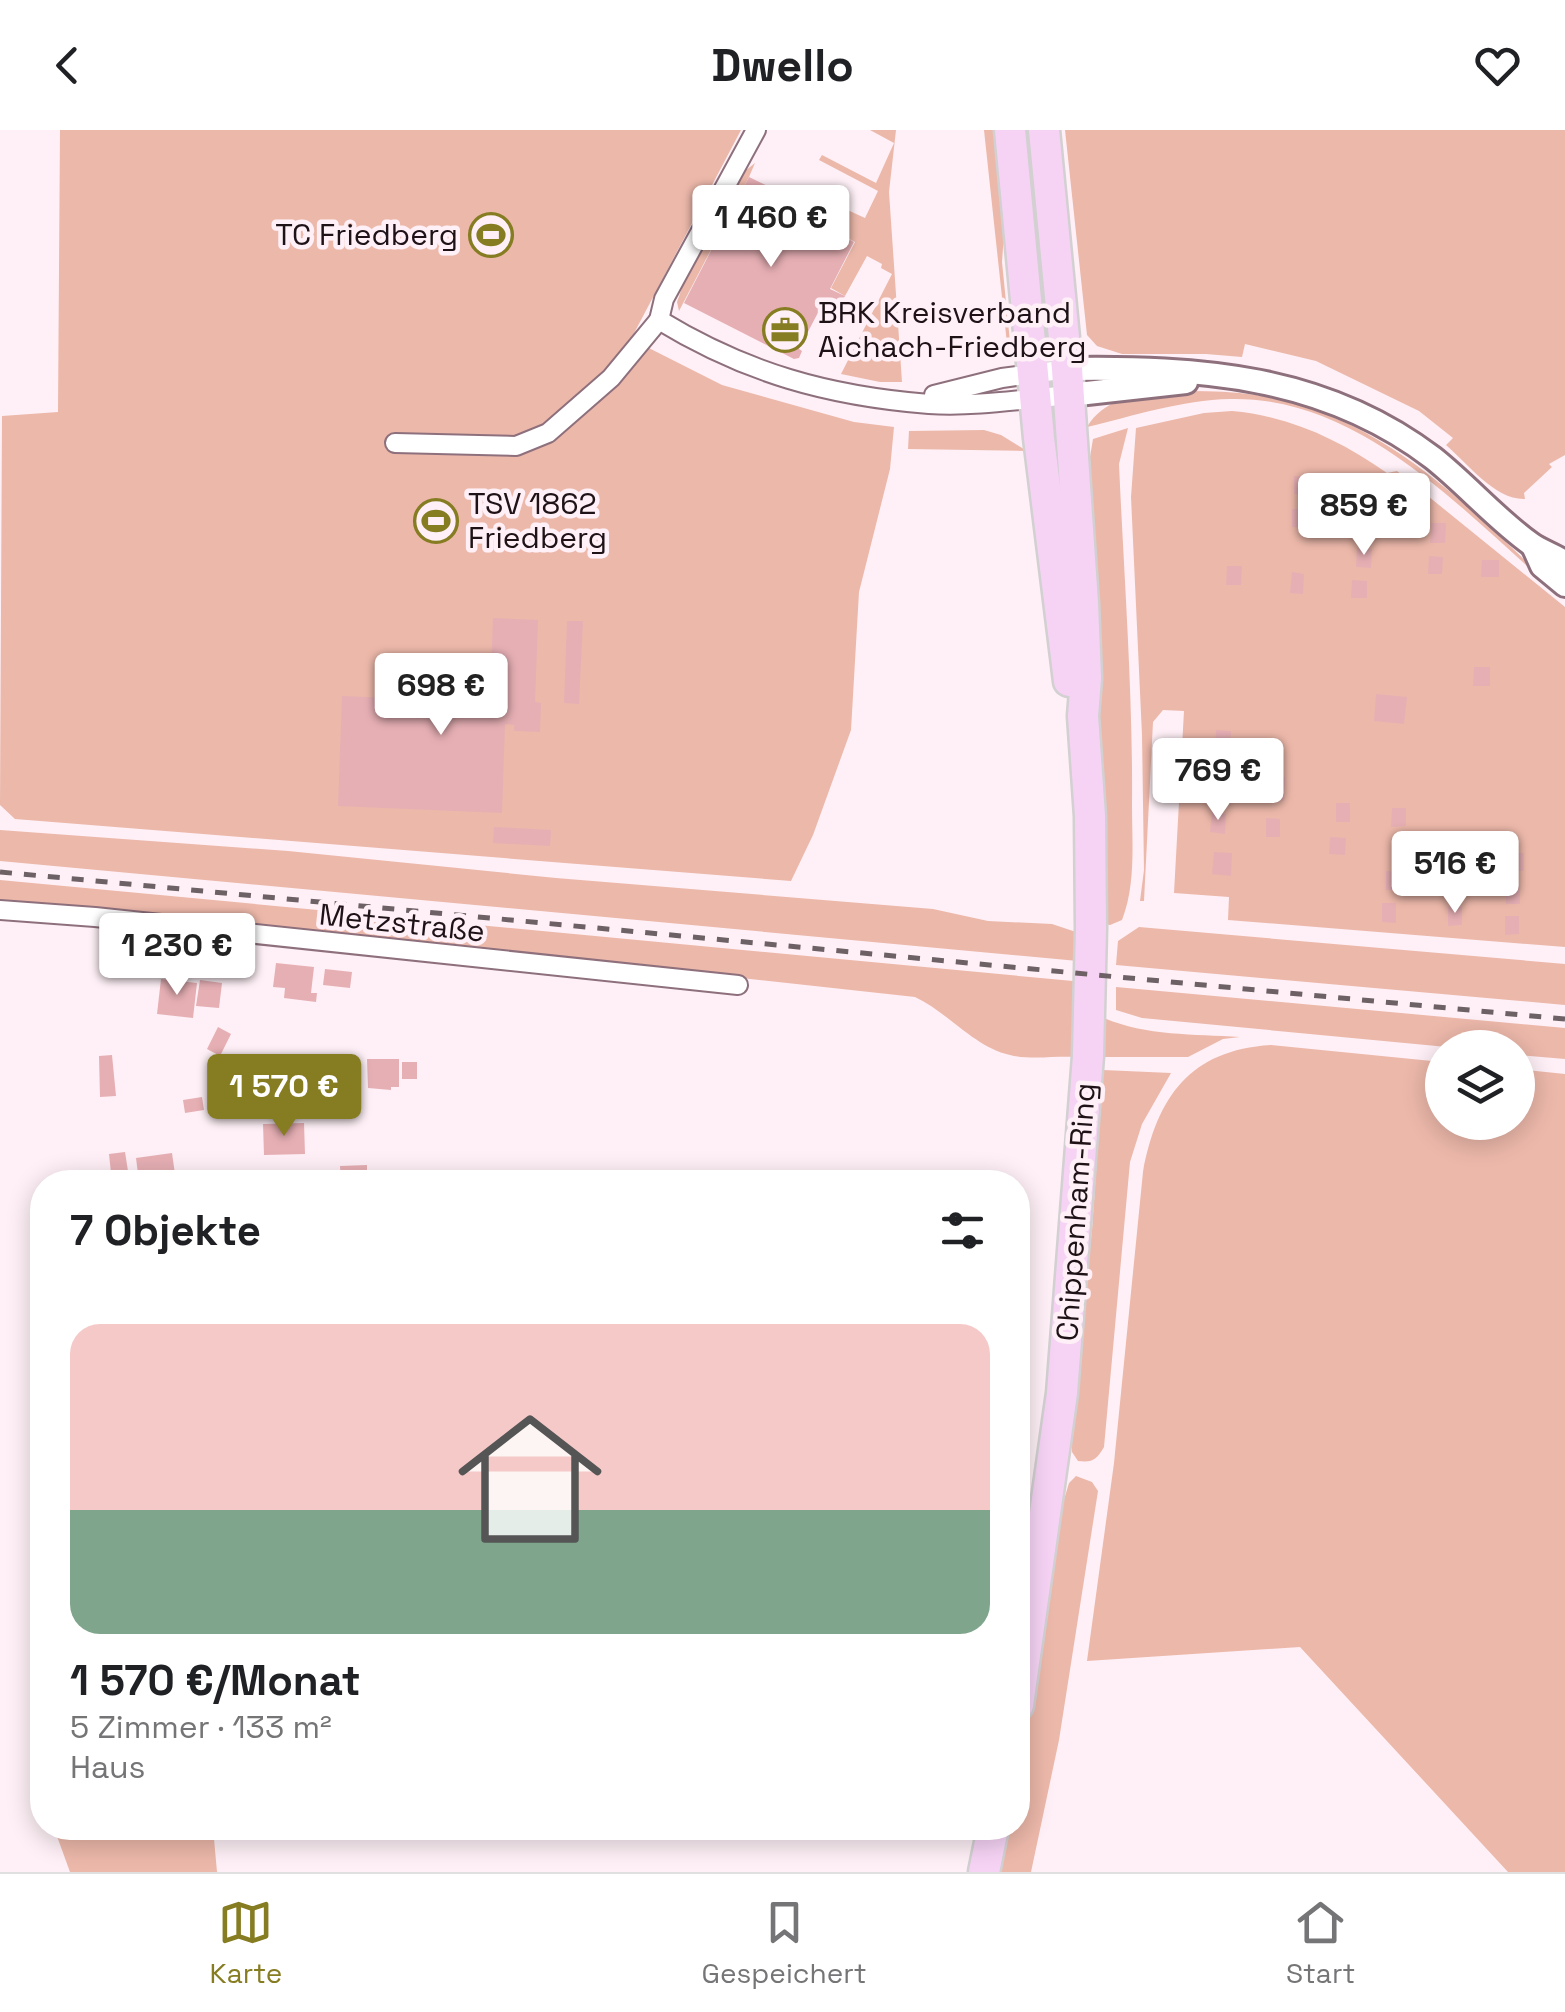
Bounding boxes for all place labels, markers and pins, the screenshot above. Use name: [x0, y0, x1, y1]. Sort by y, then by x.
pin: 1 460 €: [679, 185, 863, 270]
sports icon: TC Friedberg: [468, 212, 514, 258]
place label: TC Friedberg: [275, 215, 458, 254]
place label: BRK Kreisverband Aichach-Friedberg: [818, 293, 1086, 366]
office icon: BRK Kreisverband Aichach-Friedberg: [762, 307, 808, 353]
pin: 859 €: [1294, 473, 1434, 558]
place label: TSV 1862 Friedberg: [468, 484, 607, 557]
sports icon: TSV 1862 Friedberg: [413, 498, 459, 544]
pin: 698 €: [371, 653, 511, 738]
pin: 769 €: [1148, 738, 1288, 823]
pin: 516 €: [1385, 831, 1525, 916]
pin: 1 230 €: [85, 913, 269, 998]
pin: 1 570 €: [192, 1054, 376, 1139]

